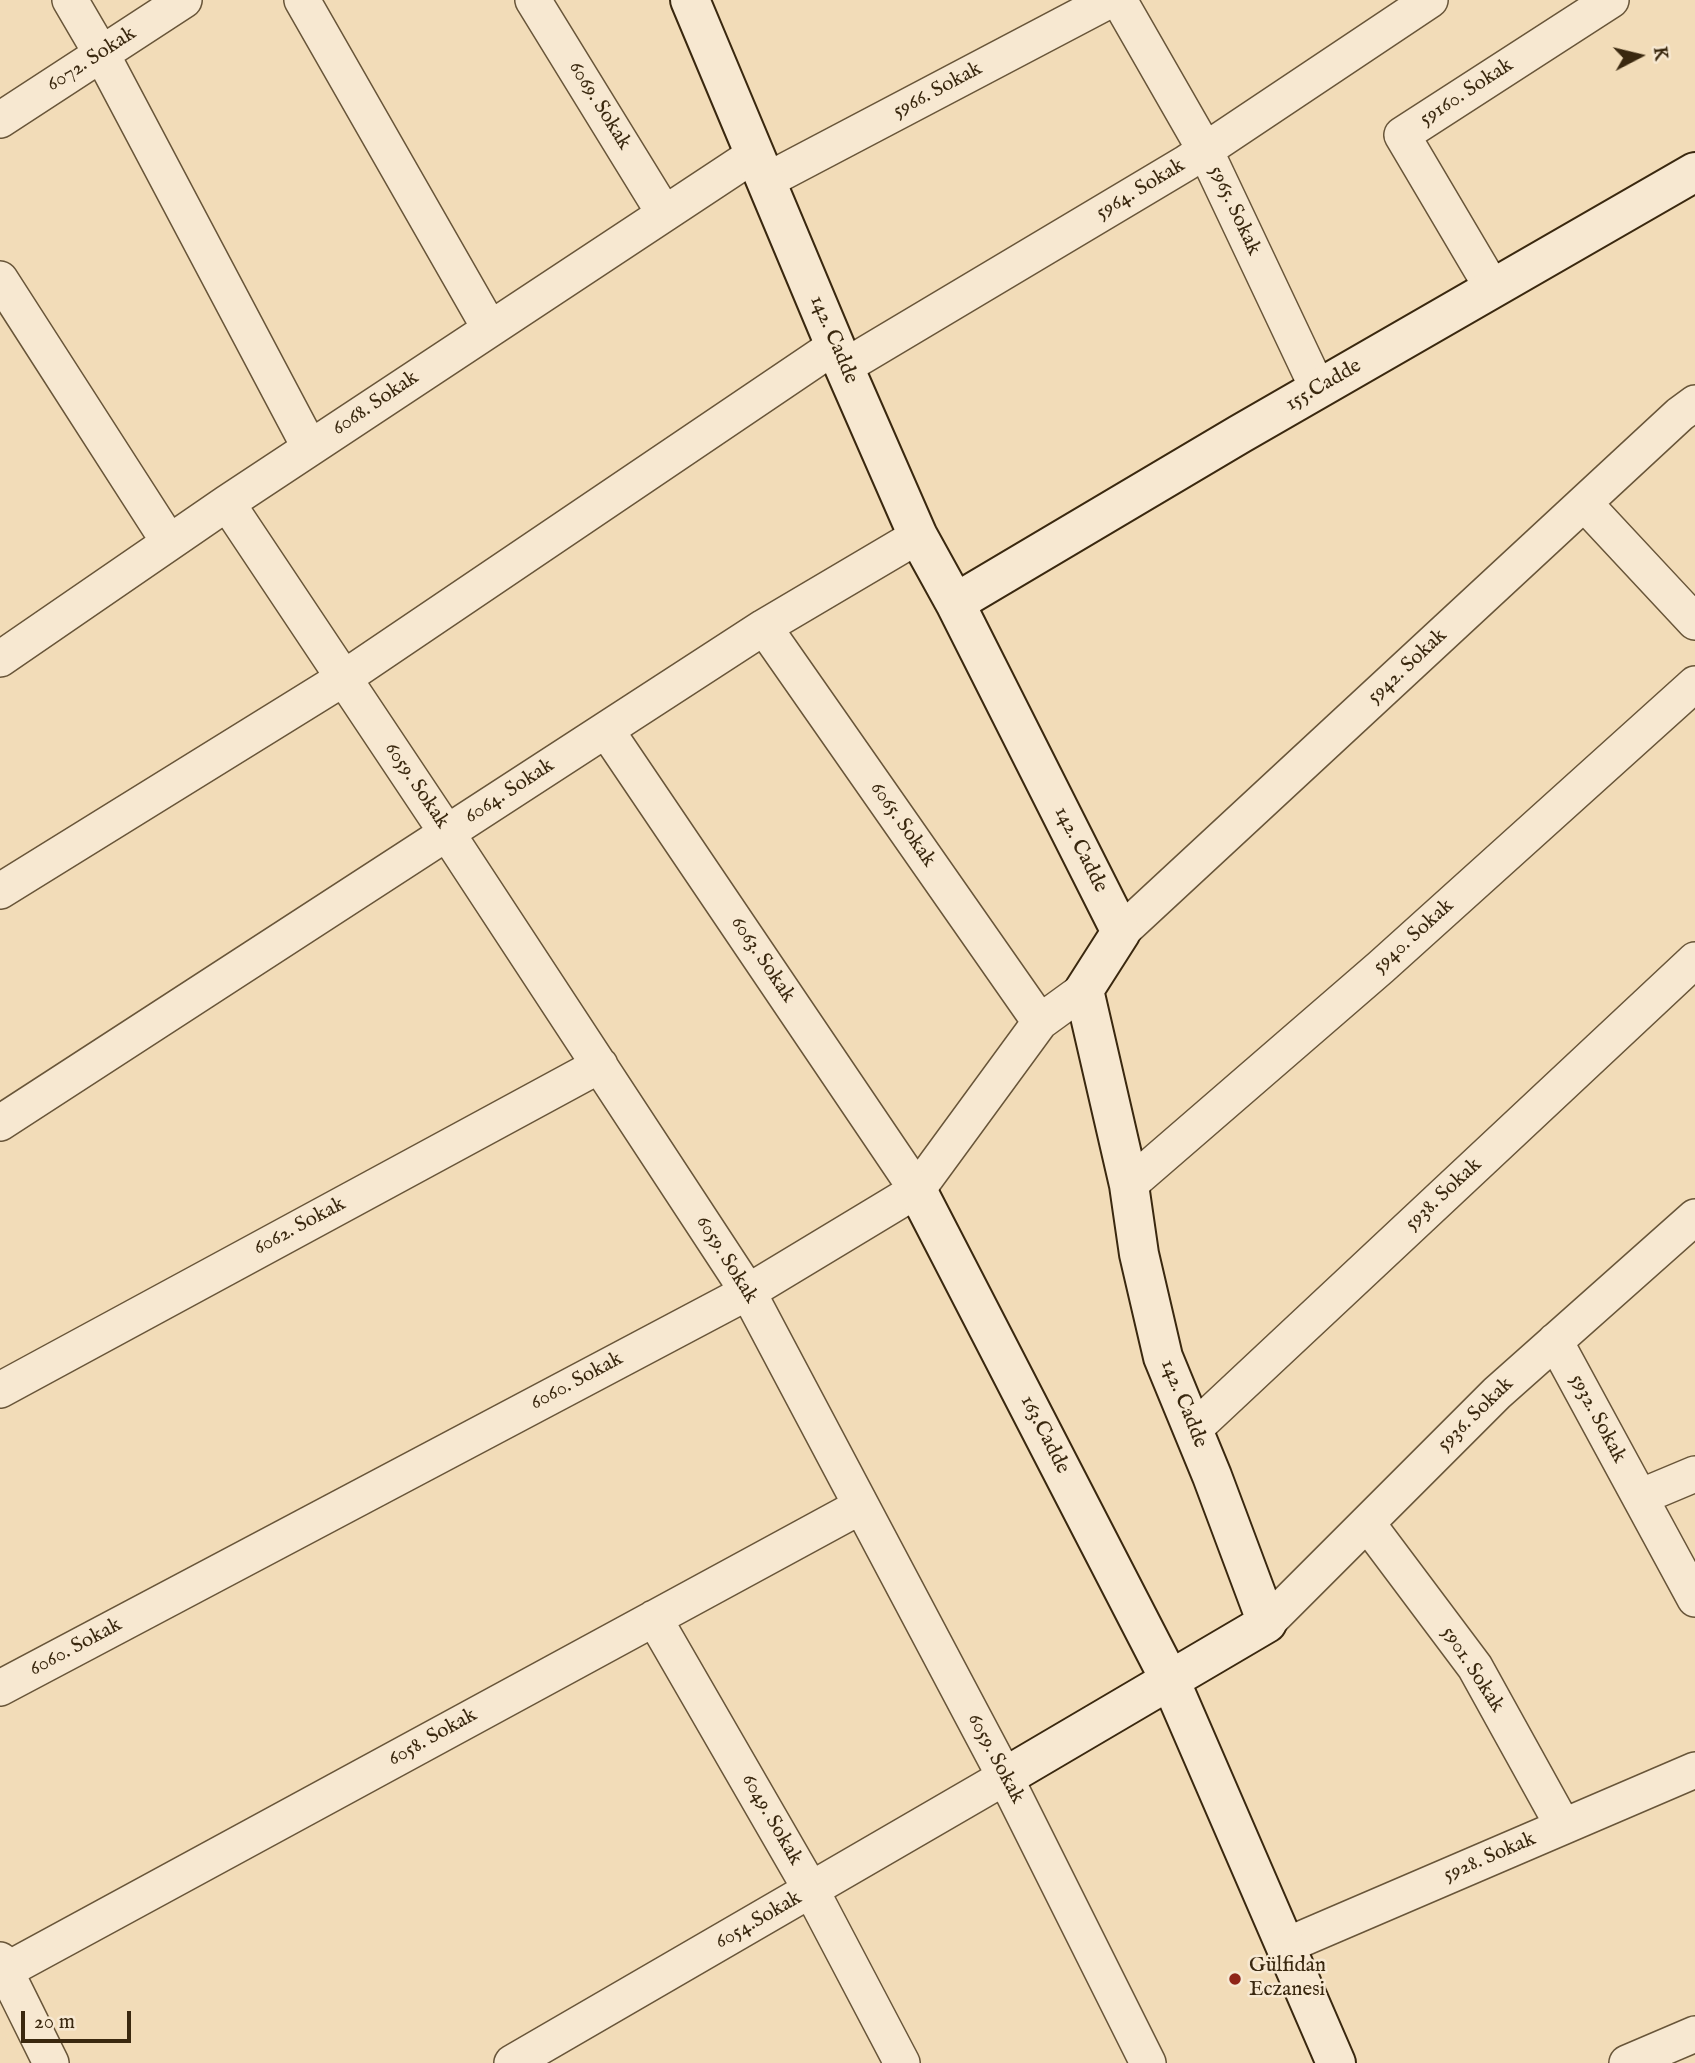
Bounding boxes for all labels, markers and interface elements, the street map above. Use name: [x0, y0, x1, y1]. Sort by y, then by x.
north arrow: [1604, 21, 1674, 91]
street label: 6072. Sokak: [43, 22, 141, 98]
text: K: [1647, 45, 1673, 62]
street label: 59160. Sokak: [1416, 53, 1518, 133]
street label: 6069. Sokak: [562, 57, 636, 155]
street label: 5966. Sokak: [889, 57, 987, 125]
street label: 5964. Sokak: [1092, 154, 1190, 226]
street label: 5965. Sokak: [1202, 162, 1266, 260]
street label: 142. Cadde: [803, 292, 863, 388]
street label: 155.Cadde: [1282, 354, 1366, 418]
street label: 6068. Sokak: [328, 366, 424, 442]
street label: 5942. Sokak: [1363, 624, 1453, 710]
street label: 6059. Sokak: [378, 738, 454, 834]
street label: 6064. Sokak: [461, 754, 559, 830]
street label: 6065. Sokak: [863, 778, 941, 872]
street label: 142. Cadde: [1048, 803, 1112, 897]
street label: 5940. Sokak: [1368, 894, 1460, 980]
street label: 6063. Sokak: [724, 912, 800, 1008]
street label: 5938. Sokak: [1400, 1153, 1488, 1237]
street label: 6062. Sokak: [250, 1192, 350, 1262]
street label: 6059. Sokak: [689, 1212, 763, 1308]
street label: 6060. Sokak: [527, 1347, 627, 1417]
street label: 142. Cadde: [1154, 1356, 1212, 1452]
street label: 5932. Sokak: [1563, 1370, 1631, 1468]
street label: 5936. Sokak: [1433, 1373, 1519, 1457]
street label: 163.Cadde: [1014, 1392, 1074, 1478]
street label: 6060. Sokak: [26, 1613, 126, 1683]
street label: 5901. Sokak: [1435, 1622, 1509, 1718]
street label: 6058. Sokak: [384, 1703, 482, 1773]
street label: 6059. Sokak: [961, 1710, 1029, 1808]
street label: 6049. Sokak: [735, 1770, 807, 1870]
street label: 5928. Sokak: [1440, 1827, 1540, 1889]
street label: 6054.Sokak: [711, 1886, 807, 1956]
place label: Gülfidan Eczanesi: [1249, 1954, 1326, 2004]
marker: Gülfidan Eczanesi: [1227, 1971, 1243, 1987]
scale bar: [24, 1996, 135, 2040]
text: 20 m: [34, 2009, 75, 2036]

